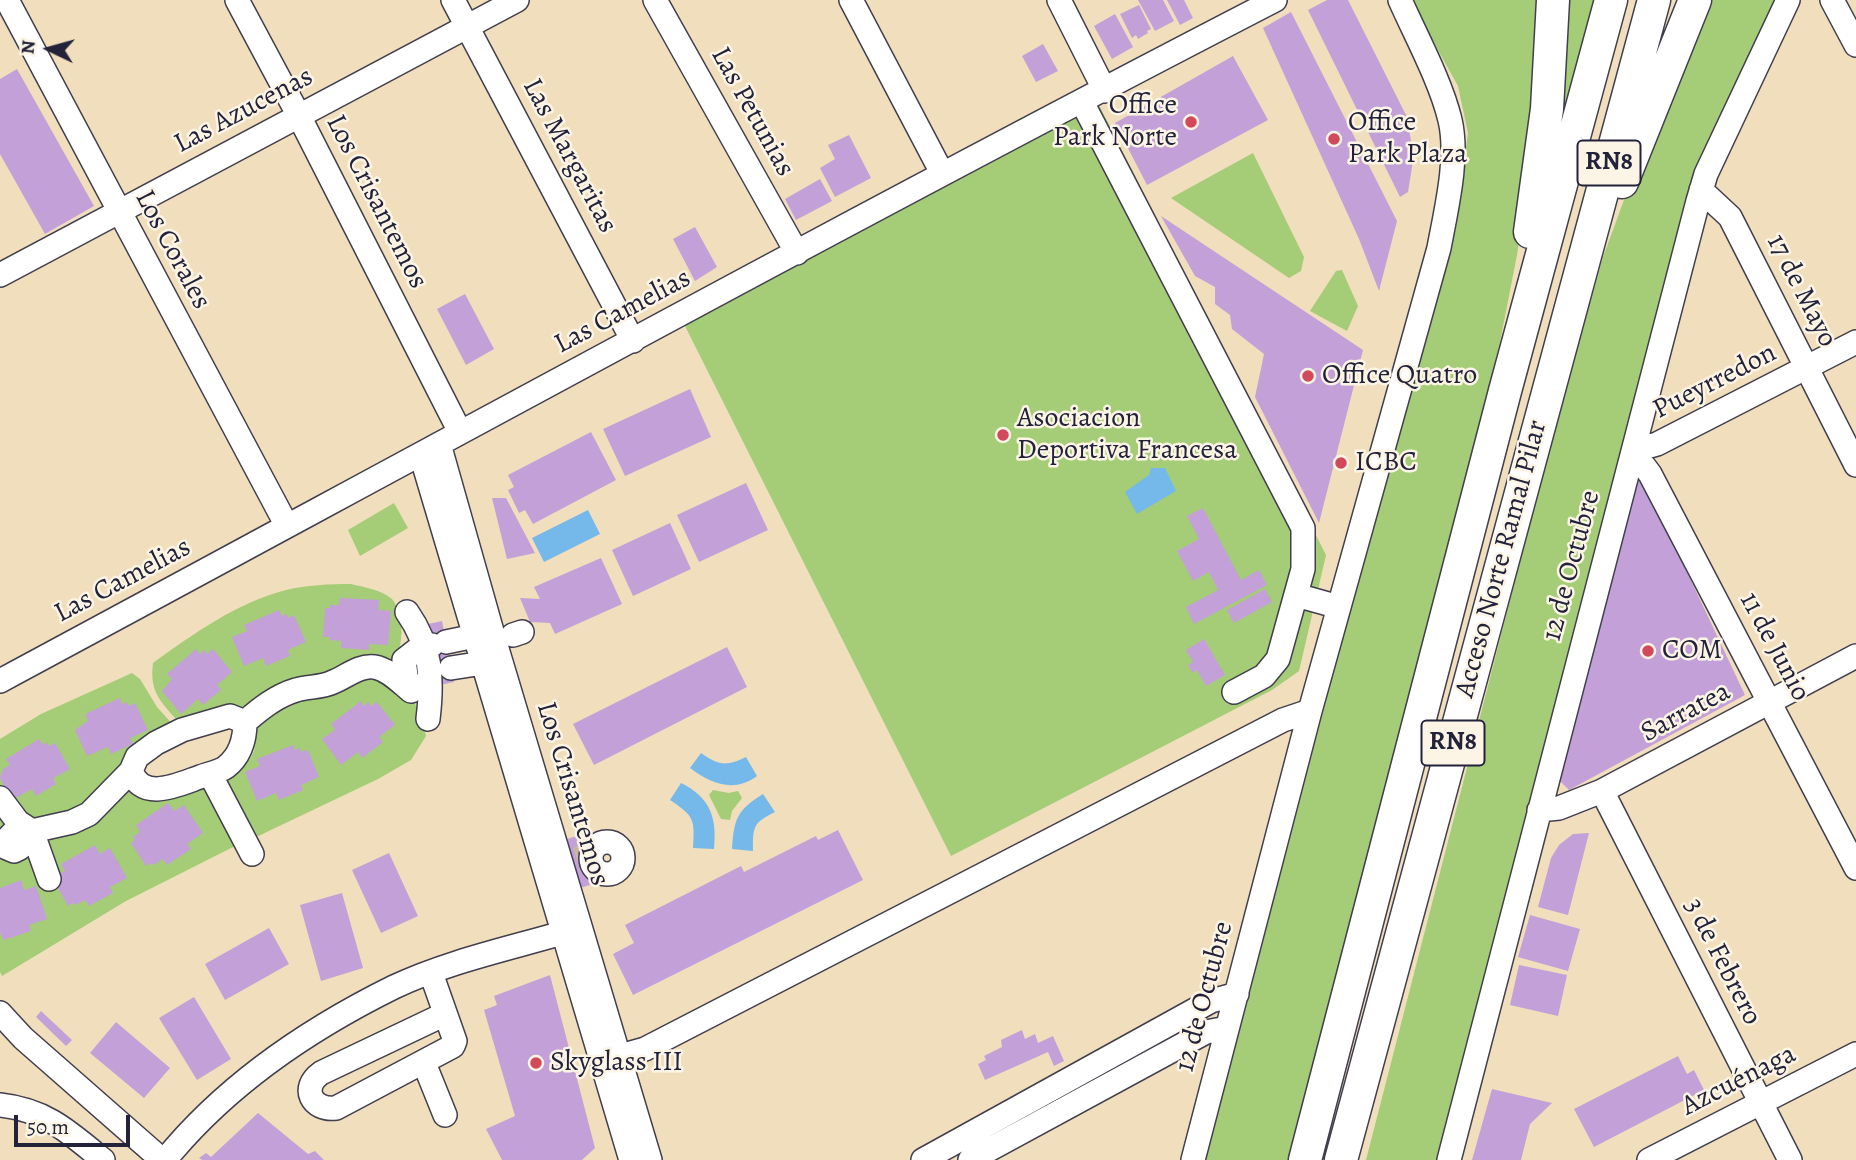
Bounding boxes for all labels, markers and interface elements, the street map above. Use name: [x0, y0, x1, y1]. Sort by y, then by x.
north arrow: [14, 14, 84, 84]
text: N: [15, 39, 42, 55]
street label: Las Petunias: [703, 41, 801, 183]
street label: Las Azucenas: [169, 60, 319, 162]
street label: Las Margaritas: [514, 73, 624, 239]
place label: Office Park Norte: [1053, 89, 1177, 155]
place label: Office Park Plaza: [1348, 106, 1467, 172]
street label: Los Crisantemos: [318, 110, 434, 294]
marker: Office Park Norte: [1183, 114, 1199, 130]
marker: Office Park Plaza: [1326, 131, 1342, 147]
road number: RN8: [1578, 140, 1640, 186]
street label: Los Corales: [127, 185, 217, 315]
street label: 17 de Mayo: [1758, 229, 1844, 353]
street label: Las Camelias: [549, 262, 697, 362]
street label: Pueyrredon: [1648, 337, 1782, 427]
place label: Office Quatro: [1322, 359, 1477, 393]
marker: Office Quatro: [1300, 368, 1316, 384]
place label: Asociacion Deportiva Francesa: [1017, 402, 1237, 468]
street label: Acceso Norte Ramal Pilar: [1449, 417, 1555, 701]
marker: Asociacion Deportiva Francesa: [995, 427, 1011, 443]
place label: ICBC: [1355, 446, 1417, 480]
marker: ICBC: [1333, 455, 1349, 471]
street label: 12 de Octubre: [1536, 487, 1608, 645]
street label: Las Camelias: [49, 531, 197, 631]
street label: 11 de Junio: [1731, 587, 1817, 707]
place label: COM: [1662, 634, 1722, 668]
marker: COM: [1640, 643, 1656, 659]
street label: Sarratea: [1636, 676, 1736, 750]
street label: Los Crisantemos: [528, 698, 616, 890]
road number: RN8: [1422, 720, 1484, 765]
street label: 3 de Febrero: [1676, 893, 1768, 1031]
street label: 12 de Octubre: [1169, 918, 1241, 1076]
street label: Azcuénaga: [1676, 1038, 1802, 1124]
place label: Skyglass III: [550, 1046, 683, 1080]
marker: Skyglass III: [528, 1055, 544, 1071]
scale bar: [18, 1100, 133, 1144]
text: 50 m: [27, 1113, 69, 1141]

